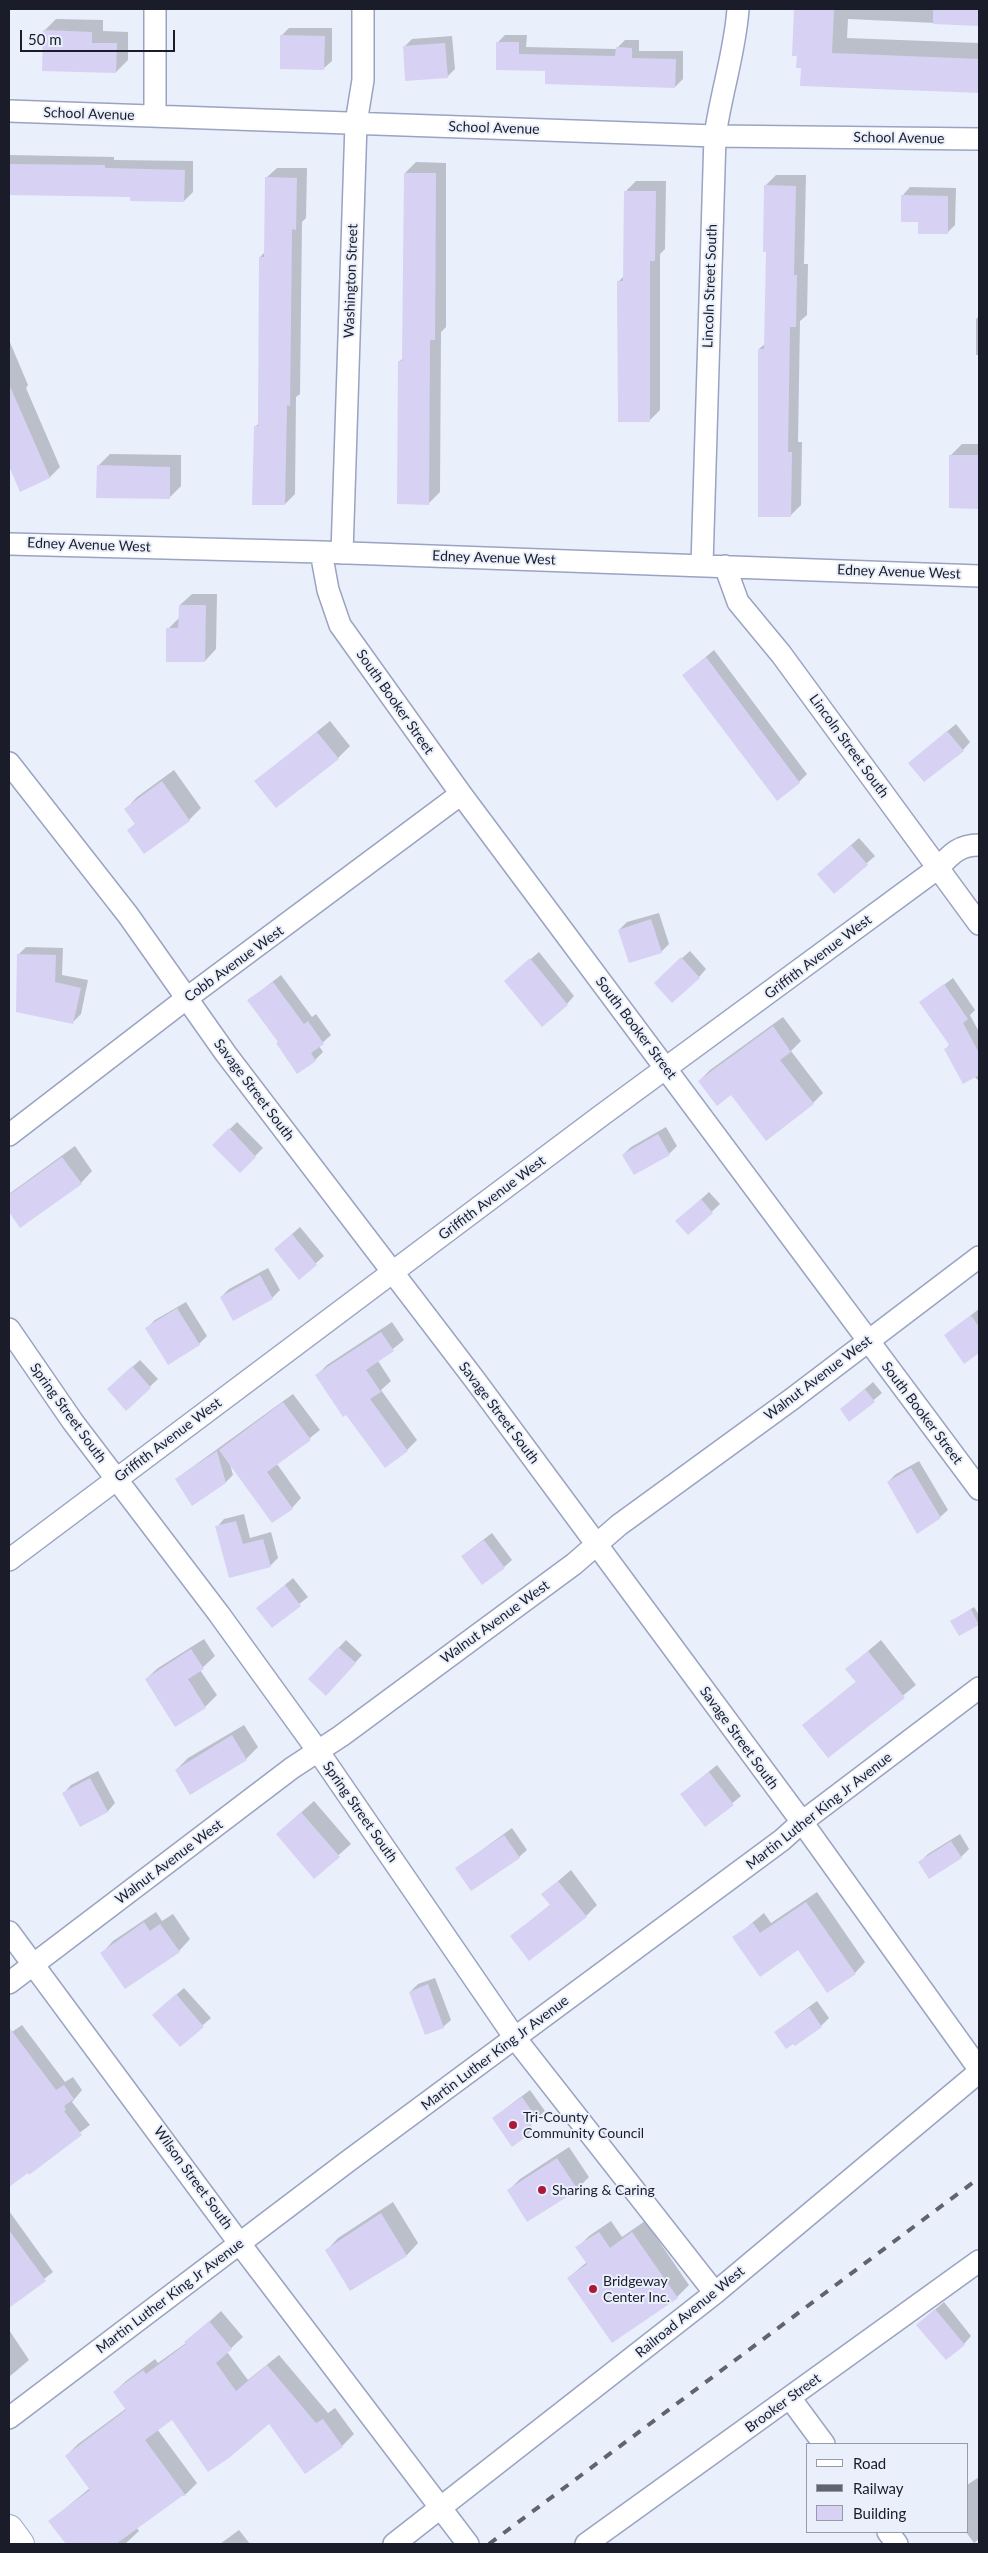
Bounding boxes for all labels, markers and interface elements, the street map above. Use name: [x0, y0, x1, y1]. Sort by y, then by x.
scale bar: [22, 20, 178, 52]
text: 50 m: [28, 30, 62, 48]
street label: School Avenue: [43, 104, 135, 124]
street label: School Avenue: [448, 118, 540, 138]
street label: School Avenue: [853, 129, 945, 147]
street label: Washington Street: [341, 224, 361, 338]
street label: Lincoln Street South: [699, 224, 721, 348]
street label: Edney Avenue West: [27, 534, 151, 556]
street label: Edney Avenue West: [432, 547, 556, 569]
street label: Edney Avenue West: [837, 561, 961, 583]
street label: South Booker Street: [353, 646, 437, 758]
street label: Lincoln Street South: [806, 691, 892, 801]
street label: Griffith Avenue West: [761, 911, 875, 1003]
street label: Cobb Avenue West: [181, 922, 287, 1006]
street label: South Booker Street: [592, 973, 680, 1083]
street label: Savage Street South: [210, 1036, 298, 1144]
street label: Griffith Avenue West: [435, 1152, 549, 1244]
street label: Walnut Avenue West: [761, 1332, 875, 1424]
street label: South Booker Street: [878, 1358, 966, 1468]
street label: Savage Street South: [455, 1359, 543, 1467]
street label: Spring Street South: [26, 1360, 110, 1466]
street label: Griffith Avenue West: [111, 1394, 225, 1486]
street label: Walnut Avenue West: [437, 1577, 553, 1667]
street label: Savage Street South: [696, 1683, 782, 1793]
street label: Martin Luther King Jr Avenue: [743, 1749, 895, 1873]
street label: Spring Street South: [319, 1758, 401, 1866]
street label: Walnut Avenue West: [112, 1816, 226, 1908]
street label: Martin Luther King Jr Avenue: [418, 1992, 572, 2114]
place label: Tri-County Community Council: [523, 2109, 644, 2142]
marker: Tri-County Community Council: [507, 2119, 519, 2131]
street label: Wilson Street South: [150, 2123, 236, 2233]
place label: Sharing & Caring: [552, 2182, 655, 2198]
marker: Sharing & Caring: [536, 2184, 548, 2196]
street label: Martin Luther King Jr Avenue: [93, 2235, 247, 2357]
street label: Railroad Avenue West: [632, 2263, 748, 2361]
place label: Bridgeway Center Inc.: [603, 2273, 670, 2306]
marker: Bridgeway Center Inc.: [587, 2283, 599, 2295]
street label: Brooker Street: [742, 2370, 824, 2436]
legend: [806, 2443, 968, 2533]
text: Road: [853, 2454, 886, 2472]
text: Railway: [853, 2479, 904, 2497]
text: Building: [853, 2504, 906, 2522]

